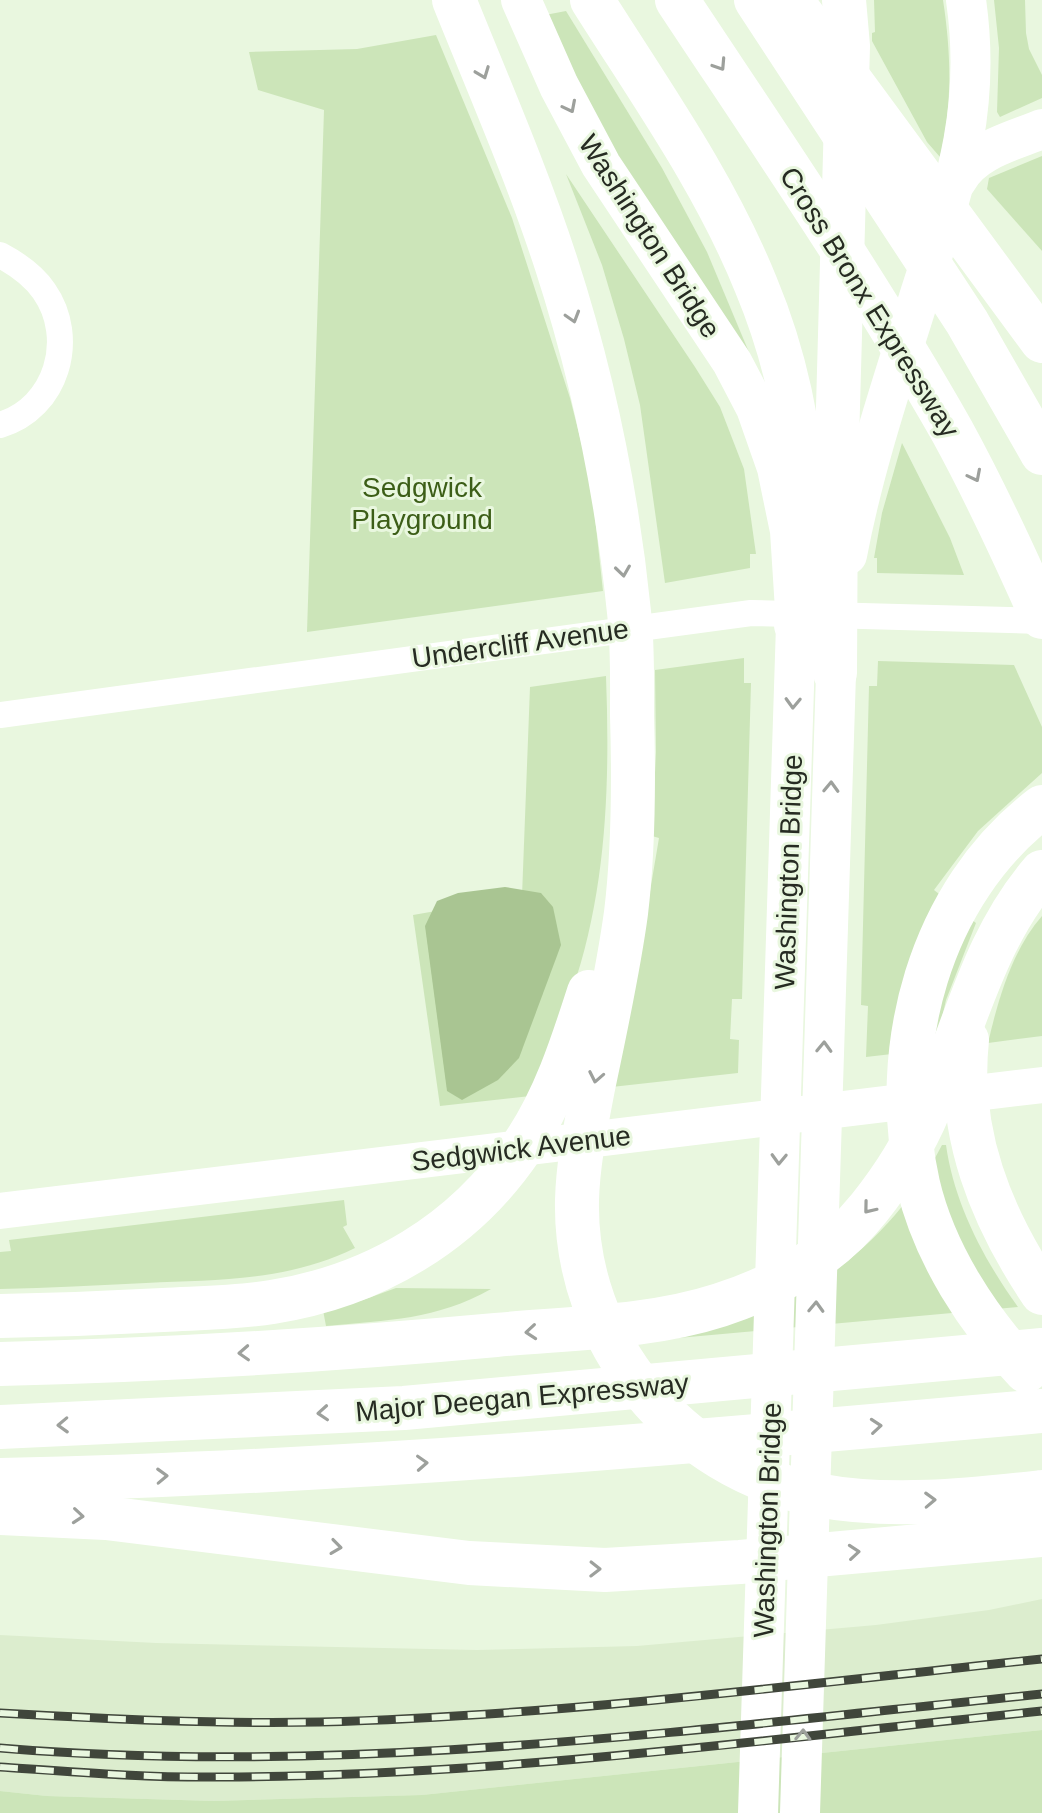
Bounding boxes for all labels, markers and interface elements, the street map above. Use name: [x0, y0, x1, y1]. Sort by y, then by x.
one-way arrow: [710, 57, 725, 71]
one-way arrow: [473, 65, 490, 79]
one-way arrow: [560, 99, 575, 114]
street label: Washington Bridge: [572, 129, 727, 343]
street label: Cross Bronx Expressway: [774, 161, 966, 443]
one-way arrow: [564, 309, 580, 323]
one-way arrow: [965, 468, 981, 483]
park label: Sedgwick Playground: [351, 472, 493, 535]
one-way arrow: [614, 564, 631, 578]
street label: Undercliff Avenue: [410, 613, 630, 674]
one-way arrow: [785, 697, 802, 710]
street label: Washington Bridge: [769, 754, 808, 990]
one-way arrow: [823, 780, 840, 793]
one-way arrow: [815, 1040, 832, 1053]
one-way arrow: [588, 1070, 605, 1083]
street label: Sedgwick Avenue: [410, 1120, 632, 1177]
one-way arrow: [770, 1153, 787, 1166]
one-way arrow: [864, 1199, 879, 1213]
one-way arrow: [807, 1300, 824, 1313]
one-way arrow: [524, 1323, 537, 1340]
one-way arrow: [237, 1345, 250, 1362]
street label: Major Deegan Expressway: [354, 1367, 690, 1428]
street label: Washington Bridge: [748, 1402, 787, 1638]
one-way arrow: [316, 1404, 329, 1421]
one-way arrow: [56, 1416, 69, 1433]
one-way arrow: [870, 1418, 883, 1435]
one-way arrow: [416, 1455, 429, 1472]
one-way arrow: [156, 1468, 169, 1485]
one-way arrow: [924, 1492, 937, 1509]
one-way arrow: [72, 1507, 85, 1524]
one-way arrow: [329, 1538, 343, 1555]
one-way arrow: [848, 1544, 861, 1561]
one-way arrow: [589, 1561, 602, 1578]
one-way arrow: [794, 1728, 811, 1741]

